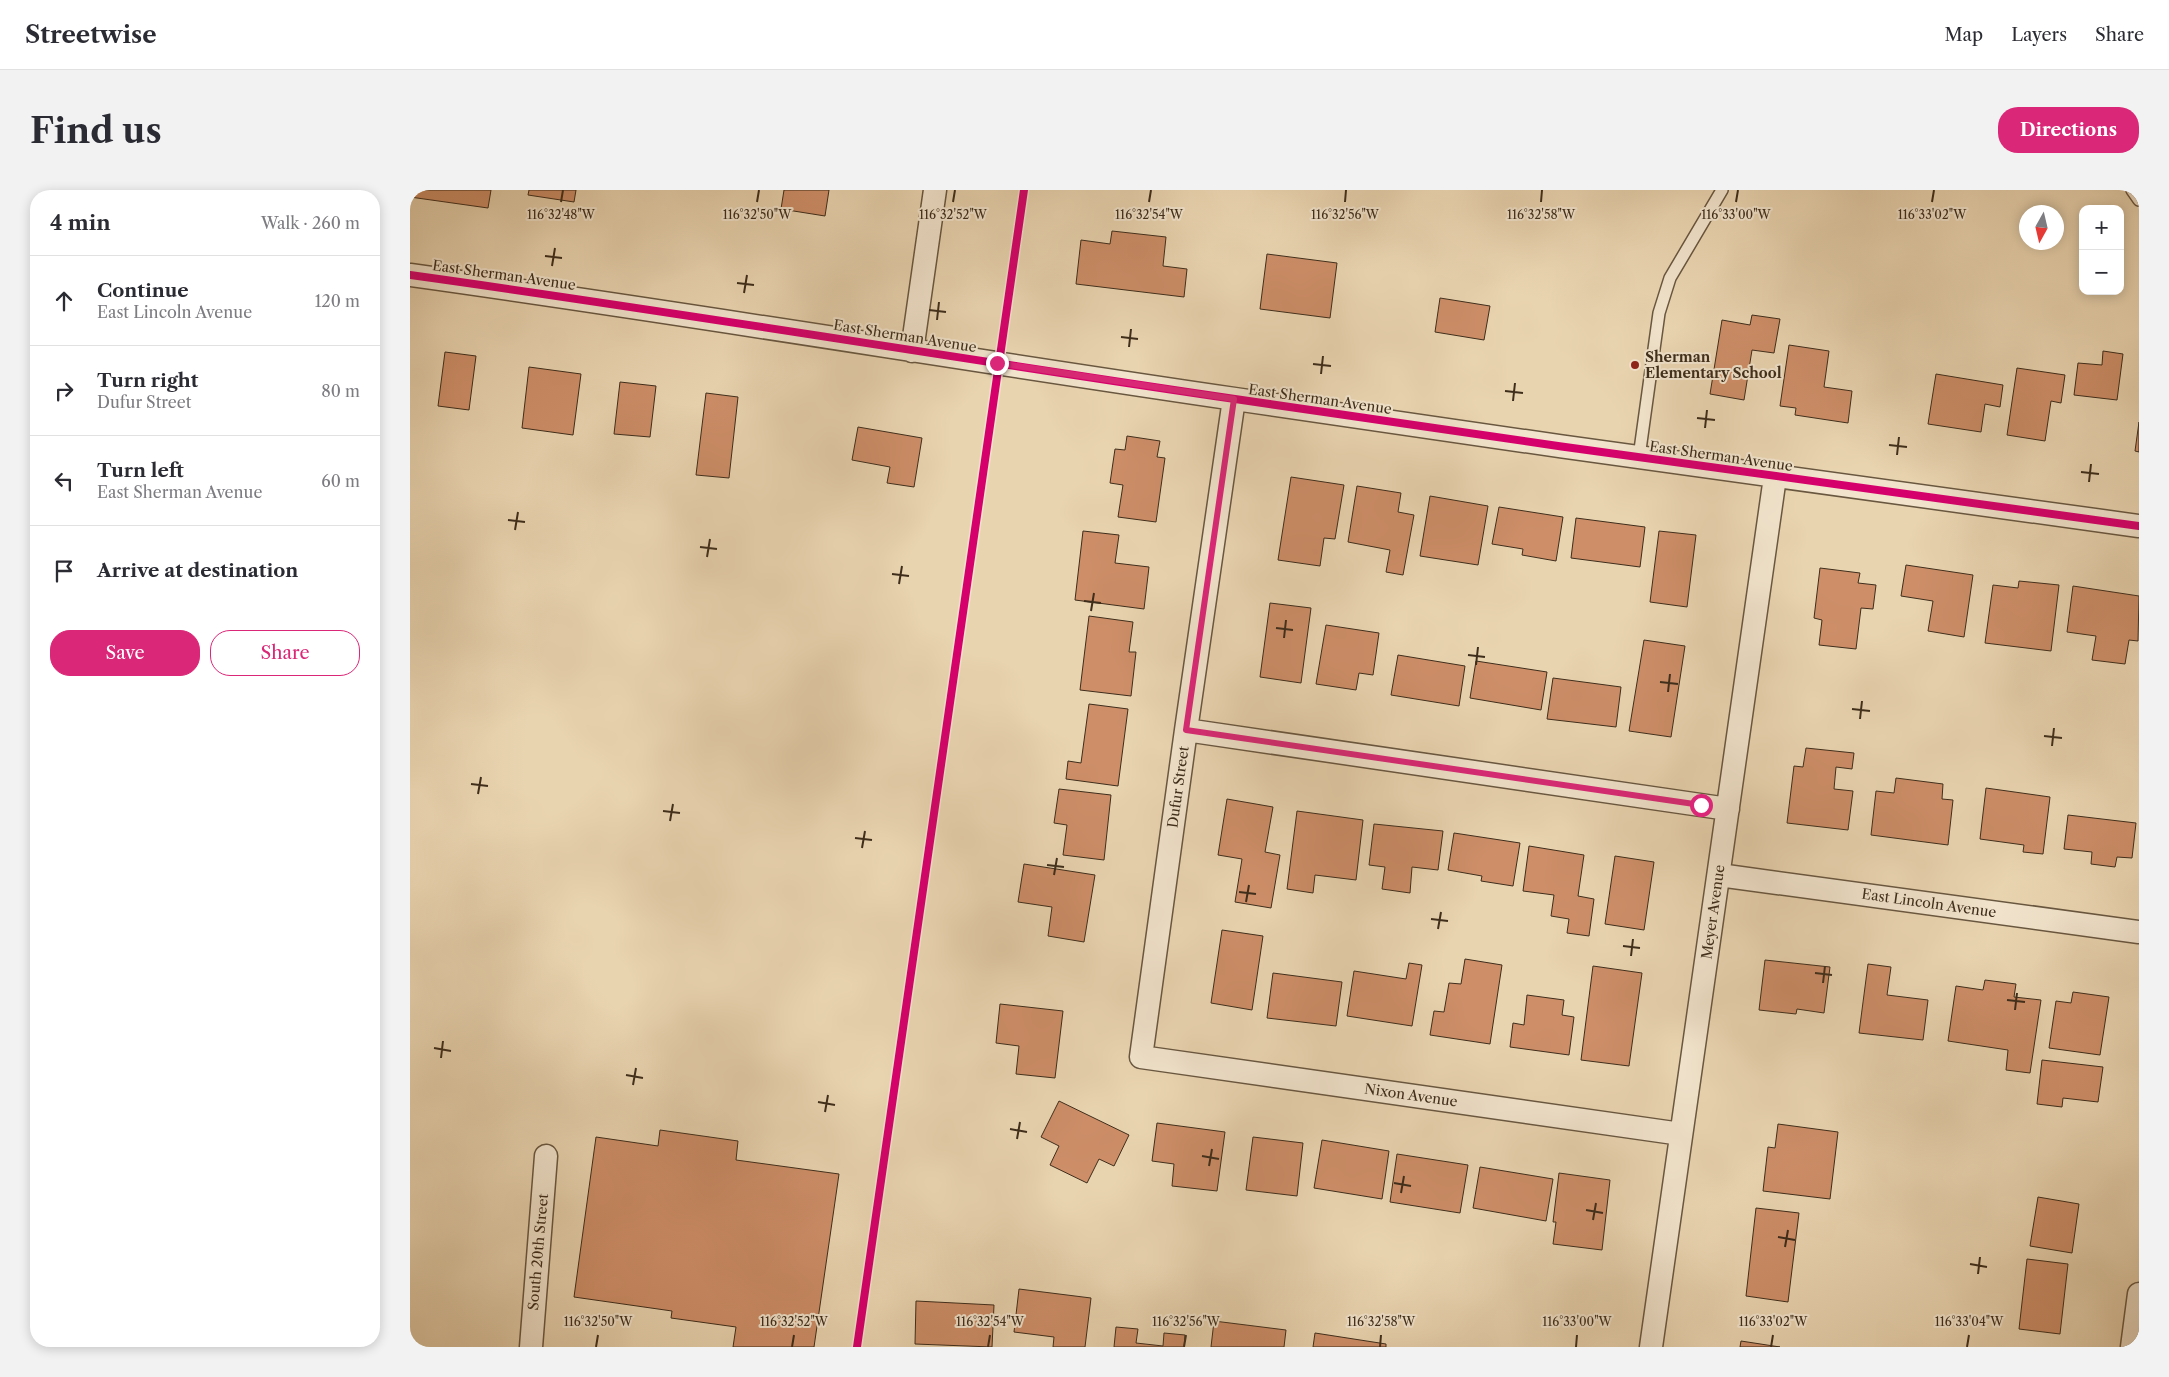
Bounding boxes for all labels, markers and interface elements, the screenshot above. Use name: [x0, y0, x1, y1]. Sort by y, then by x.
text: Streetwise: [25, 20, 157, 49]
text: Map: [1945, 24, 1983, 46]
text: Layers: [2011, 24, 2067, 46]
text: Share: [2095, 24, 2144, 46]
button: Directions: [1998, 107, 2139, 153]
text: Find us: [30, 109, 162, 152]
north arrow: [2019, 205, 2064, 250]
map controls: [2079, 205, 2124, 295]
button: +: [2079, 205, 2124, 250]
text: 116°32'48"W: [527, 207, 596, 222]
text: 116°32'50"W: [723, 207, 792, 222]
text: 116°32'52"W: [919, 207, 988, 222]
text: 116°32'54"W: [1115, 207, 1184, 222]
text: 116°32'56"W: [1311, 207, 1380, 222]
text: 116°32'58"W: [1507, 207, 1576, 222]
text: 116°33'00"W: [1701, 207, 1772, 222]
text: 116°33'02"W: [1898, 207, 1967, 222]
text: 4 min: [50, 210, 111, 235]
text: Walk · 260 m: [261, 213, 360, 233]
button: −: [2079, 250, 2124, 295]
street label: East Sherman Avenue: [431, 256, 577, 294]
text: Continue: [97, 279, 189, 302]
icon: ahead: [50, 287, 78, 315]
text: 120 m: [315, 291, 360, 311]
text: East Lincoln Avenue: [97, 302, 252, 322]
street label: East Sherman Avenue: [832, 316, 978, 356]
place label: Sherman Elementary School: [1645, 348, 1782, 382]
route end: [986, 352, 1009, 375]
marker: Sherman Elementary School: [1629, 359, 1641, 371]
text: Turn right: [97, 369, 198, 392]
icon: right: [50, 377, 78, 405]
street label: East Sherman Avenue: [1247, 380, 1393, 418]
text: 80 m: [321, 381, 360, 401]
text: Dufur Street: [97, 392, 191, 412]
street label: East Sherman Avenue: [1648, 437, 1794, 475]
text: Turn left: [97, 459, 184, 482]
icon: left: [50, 467, 78, 495]
text: 60 m: [321, 471, 360, 491]
text: East Sherman Avenue: [97, 482, 262, 502]
icon: arrive: [50, 557, 78, 585]
text: Arrive at destination: [97, 559, 298, 582]
button: Save: [50, 630, 200, 676]
button: Share: [210, 630, 360, 676]
street label: Dufur Street: [1163, 745, 1193, 829]
route start: [1690, 794, 1713, 817]
street label: Meyer Avenue: [1697, 863, 1729, 960]
street label: East Lincoln Avenue: [1861, 885, 1998, 921]
street label: Nixon Avenue: [1363, 1080, 1459, 1110]
street label: South 20th Street: [524, 1193, 552, 1311]
text: 116°32'50"W: [564, 1314, 633, 1329]
text: 116°32'52"W: [760, 1314, 829, 1329]
text: 116°32'54"W: [956, 1314, 1025, 1329]
text: 116°32'56"W: [1152, 1314, 1221, 1329]
text: 116°32'58"W: [1347, 1314, 1416, 1329]
text: 116°33'00"W: [1542, 1314, 1613, 1329]
text: 116°33'02"W: [1739, 1314, 1808, 1329]
text: 116°33'04"W: [1935, 1314, 2004, 1329]

